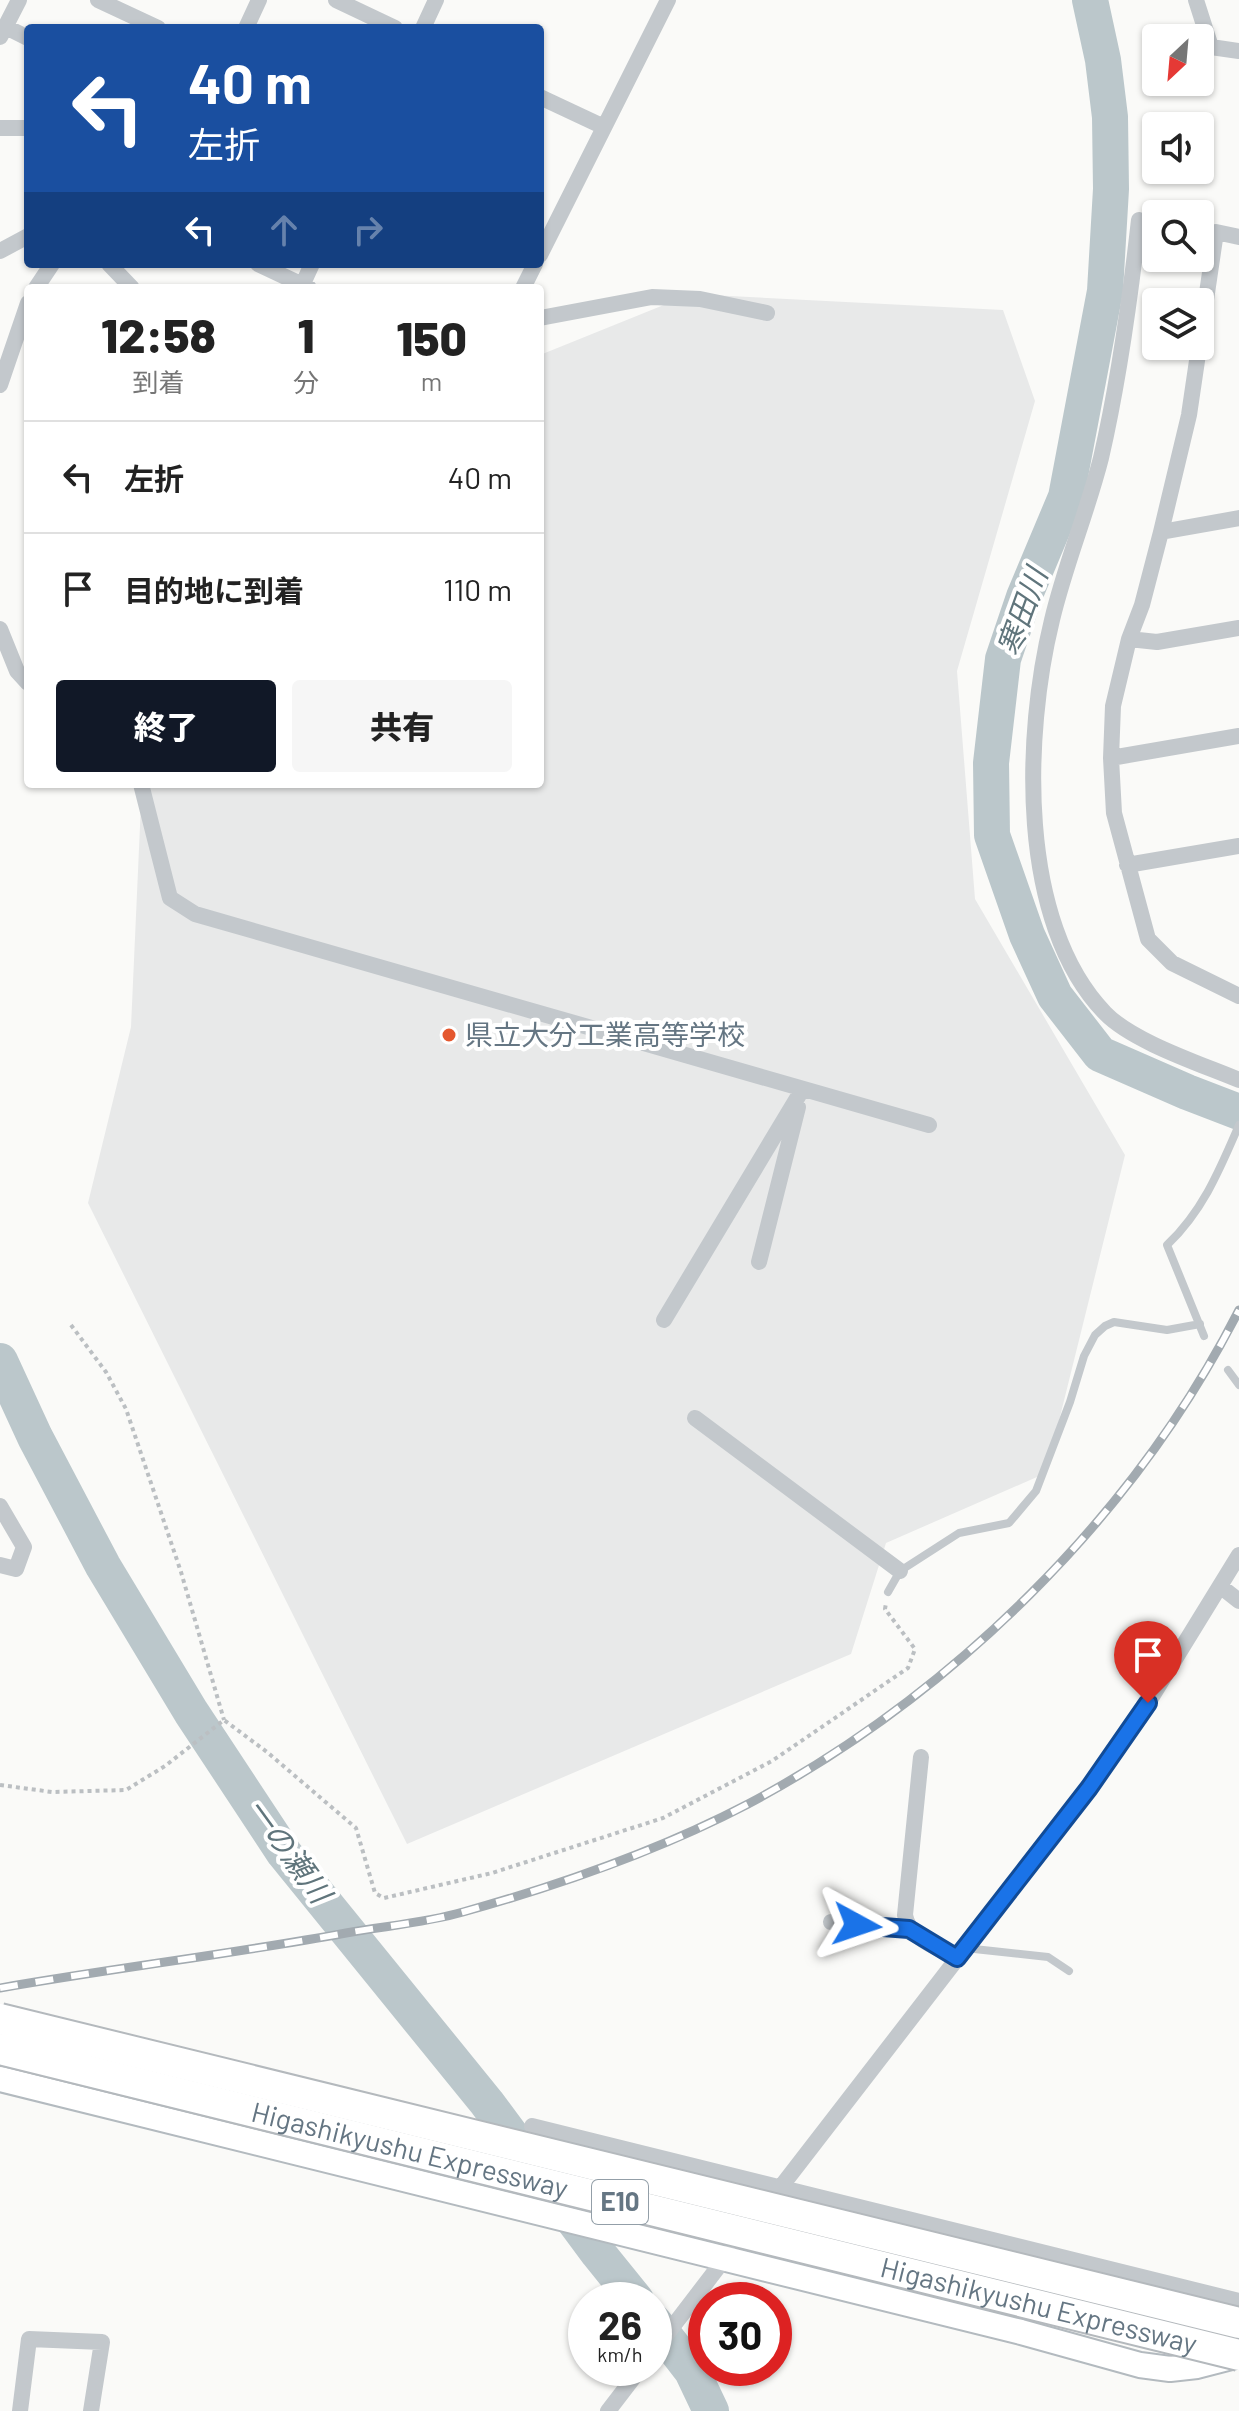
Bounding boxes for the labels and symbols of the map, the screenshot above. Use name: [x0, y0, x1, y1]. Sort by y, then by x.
north arrow: [1142, 24, 1214, 96]
water label: 寒田川: [989, 560, 1054, 660]
place label: 県立大分工業高等学校: [465, 1017, 745, 1051]
marker: 県立大分工業高等学校: [440, 1026, 458, 1044]
pin: [1114, 1621, 1182, 1703]
water label: 一の瀬川: [240, 1791, 341, 1911]
position arrow: [815, 1883, 899, 1967]
street label: Higashikyushu Expressway: [248, 2094, 572, 2205]
road number: E10: [592, 2180, 648, 2224]
street label: Higashikyushu Expressway: [877, 2249, 1201, 2360]
speed limit sign: 30: [688, 2282, 792, 2386]

